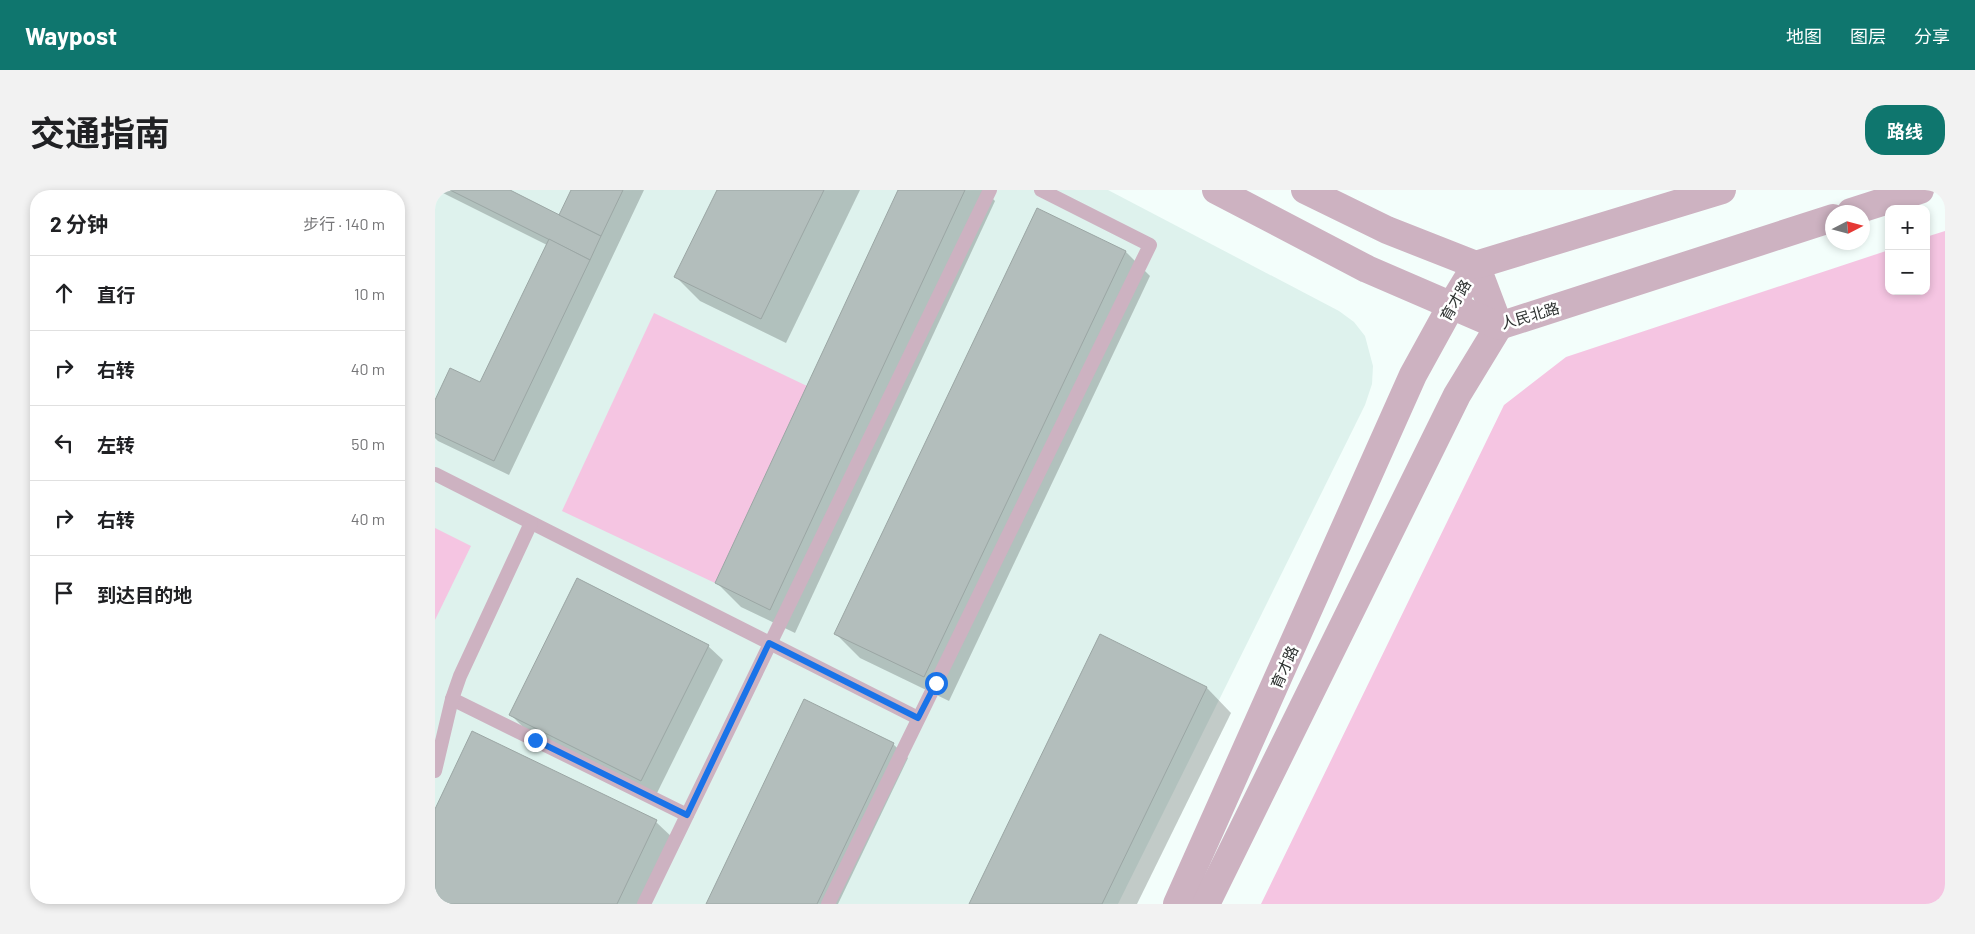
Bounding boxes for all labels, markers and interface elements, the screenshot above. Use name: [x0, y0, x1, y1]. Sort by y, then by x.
text: Waypost: [25, 21, 117, 50]
text: 地图: [1786, 25, 1822, 47]
text: 图层: [1850, 25, 1886, 47]
text: 分享: [1914, 25, 1950, 47]
button: 路线: [1865, 105, 1945, 155]
text: 交通指南: [30, 111, 170, 153]
north arrow: [1825, 205, 1870, 250]
map controls: [1885, 205, 1930, 295]
button: +: [1885, 205, 1930, 250]
text: 2 分钟: [50, 211, 108, 236]
text: 步行 · 140 m: [303, 214, 385, 233]
button: −: [1885, 250, 1930, 295]
street label: 育才路: [1436, 276, 1474, 324]
icon: ahead: [50, 279, 78, 307]
text: 直行: [97, 283, 135, 306]
text: 10 m: [354, 284, 385, 303]
street label: 人民北路: [1499, 298, 1561, 332]
icon: right: [50, 354, 78, 382]
text: 右转: [97, 358, 135, 381]
text: 40 m: [351, 359, 385, 378]
icon: left: [50, 429, 78, 457]
text: 左转: [97, 433, 135, 456]
text: 50 m: [351, 434, 385, 453]
icon: right: [50, 504, 78, 532]
text: 右转: [97, 508, 135, 531]
text: 40 m: [351, 509, 385, 528]
icon: arrive: [50, 579, 78, 607]
text: 到达目的地: [97, 583, 192, 606]
street label: 育才路: [1267, 643, 1301, 691]
route start: [925, 672, 948, 695]
route end: [524, 729, 547, 752]

